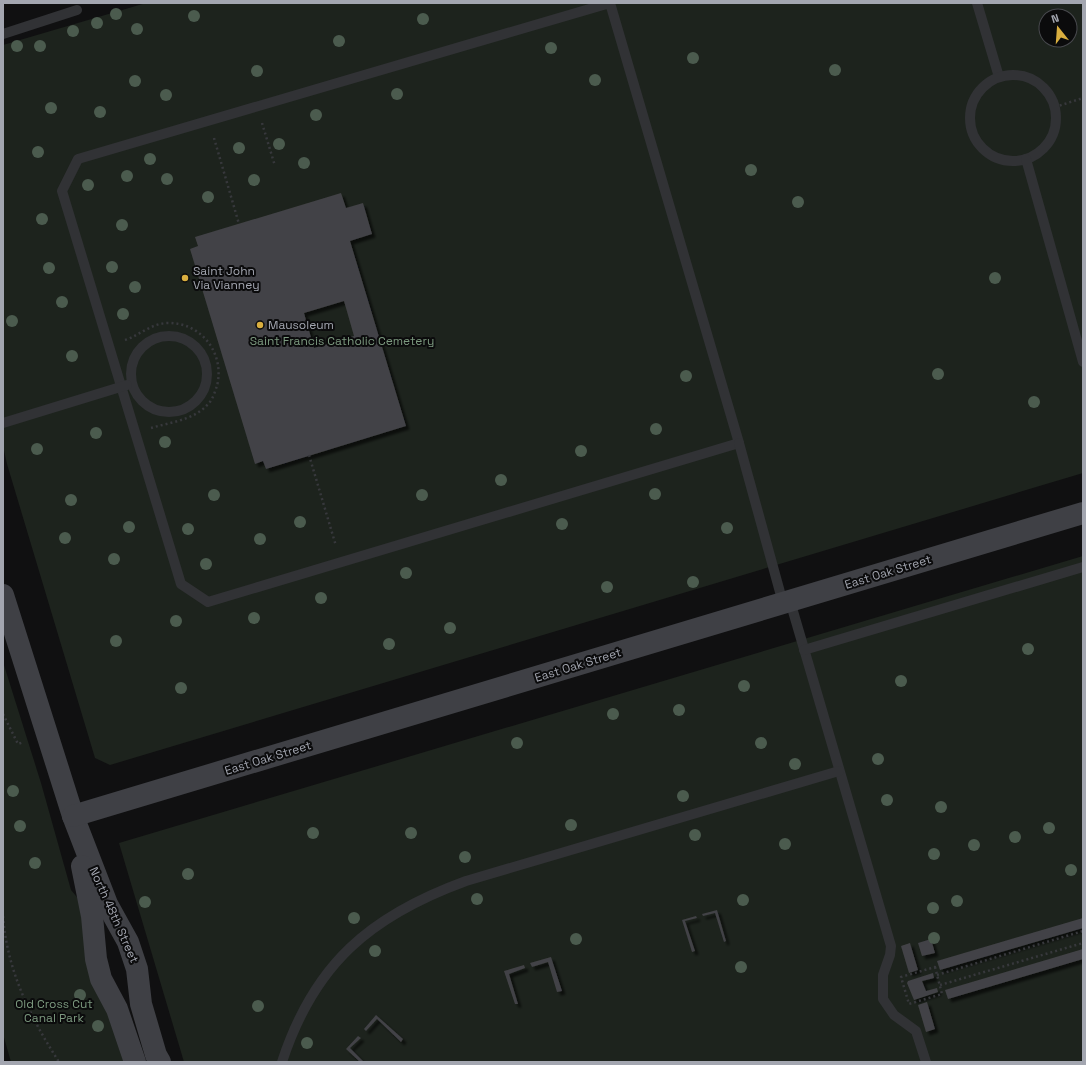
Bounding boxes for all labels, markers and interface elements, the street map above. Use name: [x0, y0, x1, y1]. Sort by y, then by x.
north arrow: [1038, 8, 1078, 48]
text: N: [1050, 11, 1061, 26]
place label: Saint John Via Vianney: [193, 263, 260, 293]
marker: Saint John Via Vianney: [180, 273, 190, 283]
place label: Mausoleum: [268, 317, 334, 333]
marker: Mausoleum: [255, 320, 265, 330]
park label: Saint Francis Catholic Cemetery: [250, 333, 434, 349]
street label: East Oak Street: [843, 551, 933, 593]
street label: East Oak Street: [533, 644, 623, 686]
street label: East Oak Street: [223, 737, 313, 779]
street label: North 48th Street: [86, 864, 142, 966]
park label: Old Cross Cut Canal Park: [15, 996, 93, 1026]

